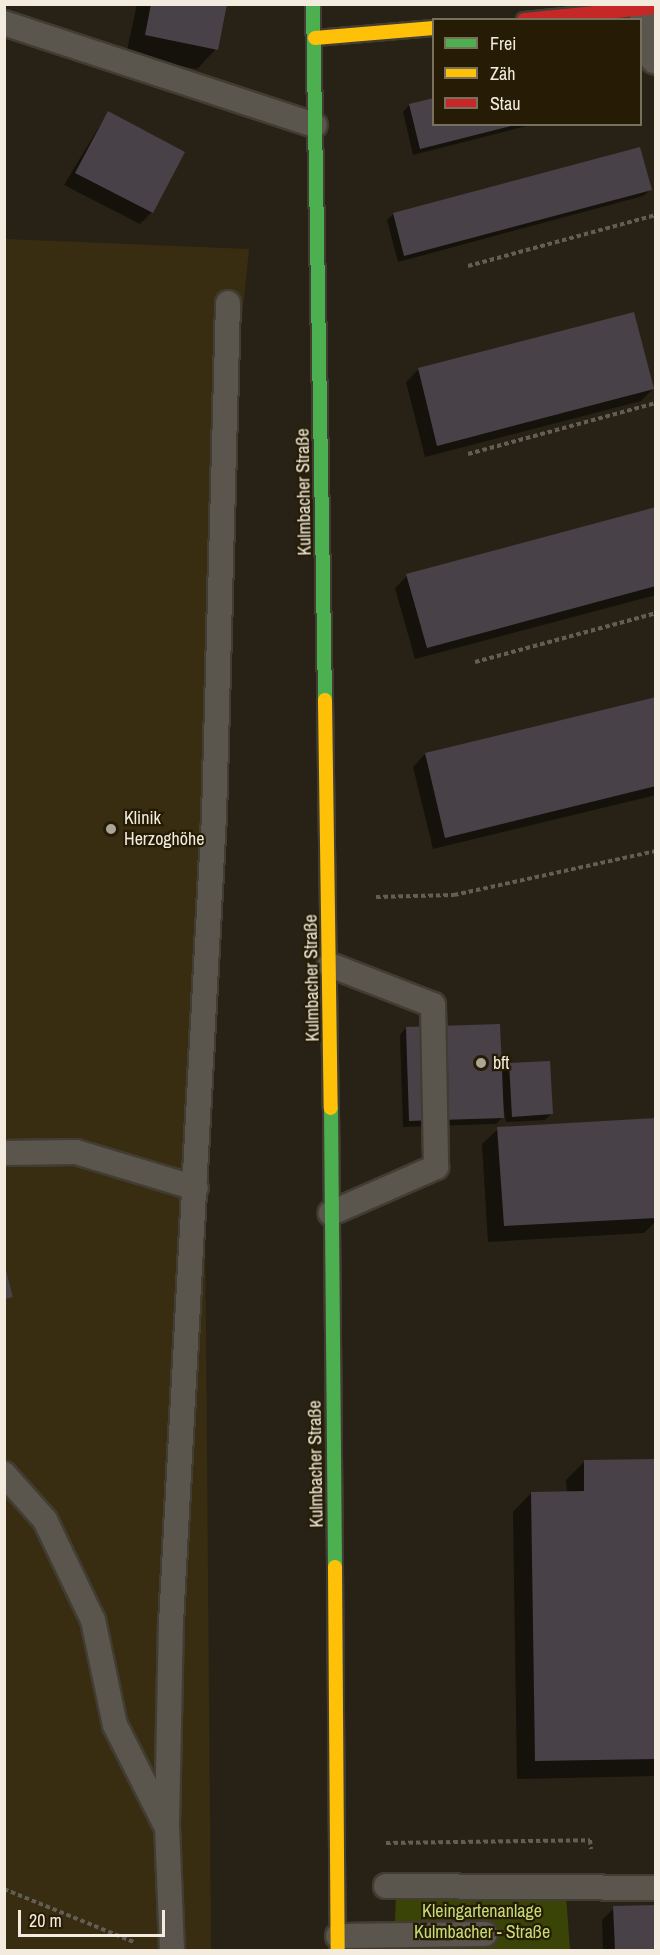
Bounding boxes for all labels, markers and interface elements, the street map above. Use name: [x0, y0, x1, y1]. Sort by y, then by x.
legend: [432, 18, 642, 126]
text: Frei: [490, 31, 516, 56]
text: Zäh: [490, 61, 515, 86]
text: Stau: [490, 91, 520, 116]
street label: Kulmbacher Straße: [292, 428, 316, 556]
place label: Klinik Herzoghöhe: [124, 808, 204, 850]
marker: Klinik Herzoghöhe: [102, 820, 120, 838]
street label: Kulmbacher Straße: [300, 914, 324, 1042]
place label: bft: [493, 1052, 509, 1074]
marker: bft: [474, 1056, 488, 1070]
street label: Kulmbacher Straße: [304, 1400, 328, 1528]
scale bar: [21, 1898, 168, 1936]
park label: Kleingartenanlage Kulmbacher - Straße: [414, 1901, 550, 1944]
text: 20 m: [29, 1908, 62, 1933]

